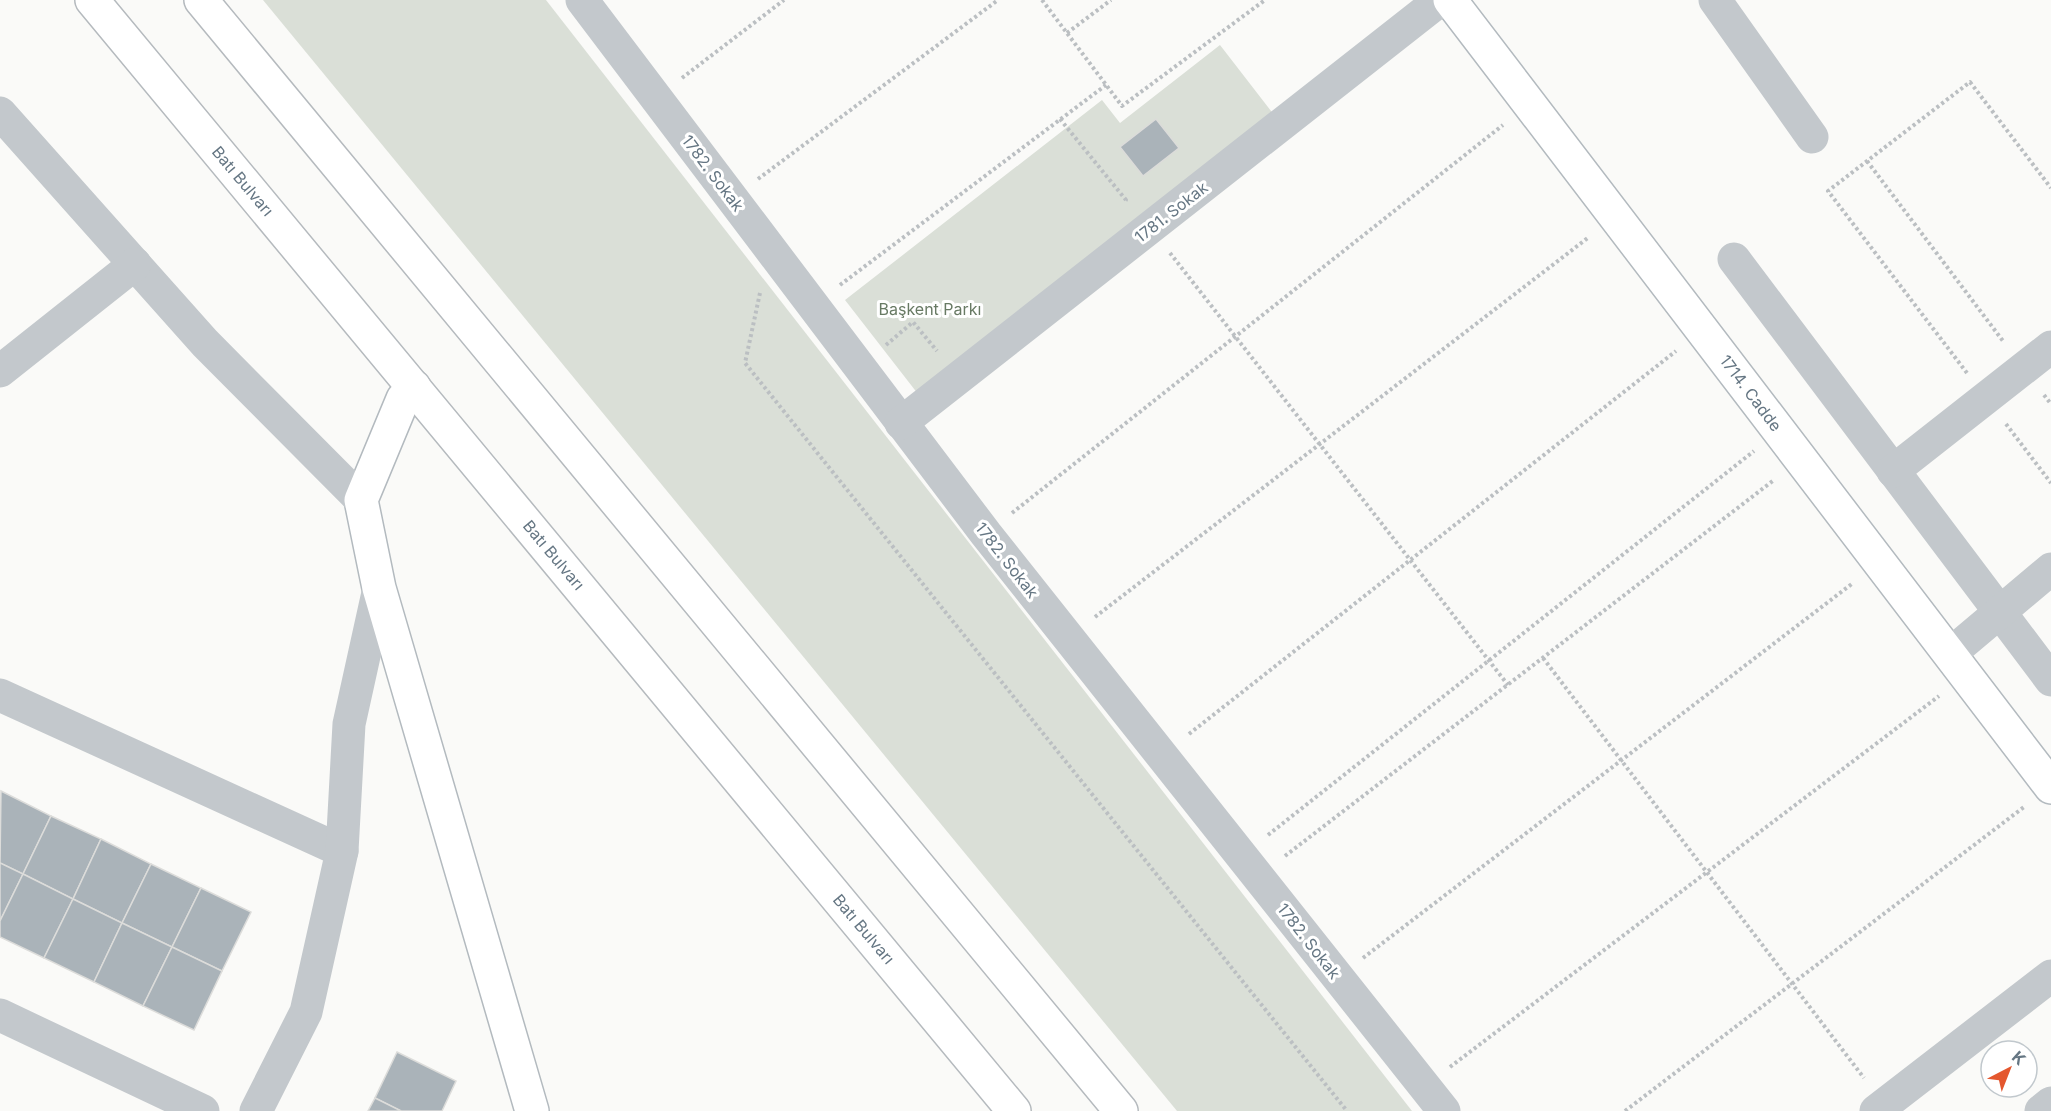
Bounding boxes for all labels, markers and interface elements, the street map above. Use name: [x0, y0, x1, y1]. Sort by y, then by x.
street label: 1782. Sokak: [678, 131, 748, 215]
street label: Batı Bulvarı: [208, 142, 278, 220]
street label: 1781. Sokak: [1130, 177, 1212, 247]
park label: Başkent Parkı: [879, 299, 981, 319]
street label: 1714. Cadde: [1716, 351, 1786, 435]
street label: Batı Bulvarı: [519, 516, 589, 594]
street label: 1782. Sokak: [971, 518, 1043, 602]
street label: Batı Bulvarı: [829, 890, 899, 968]
street label: 1782. Sokak: [1273, 899, 1345, 983]
north arrow: [1979, 1039, 2039, 1099]
text: K: [2008, 1047, 2030, 1069]

